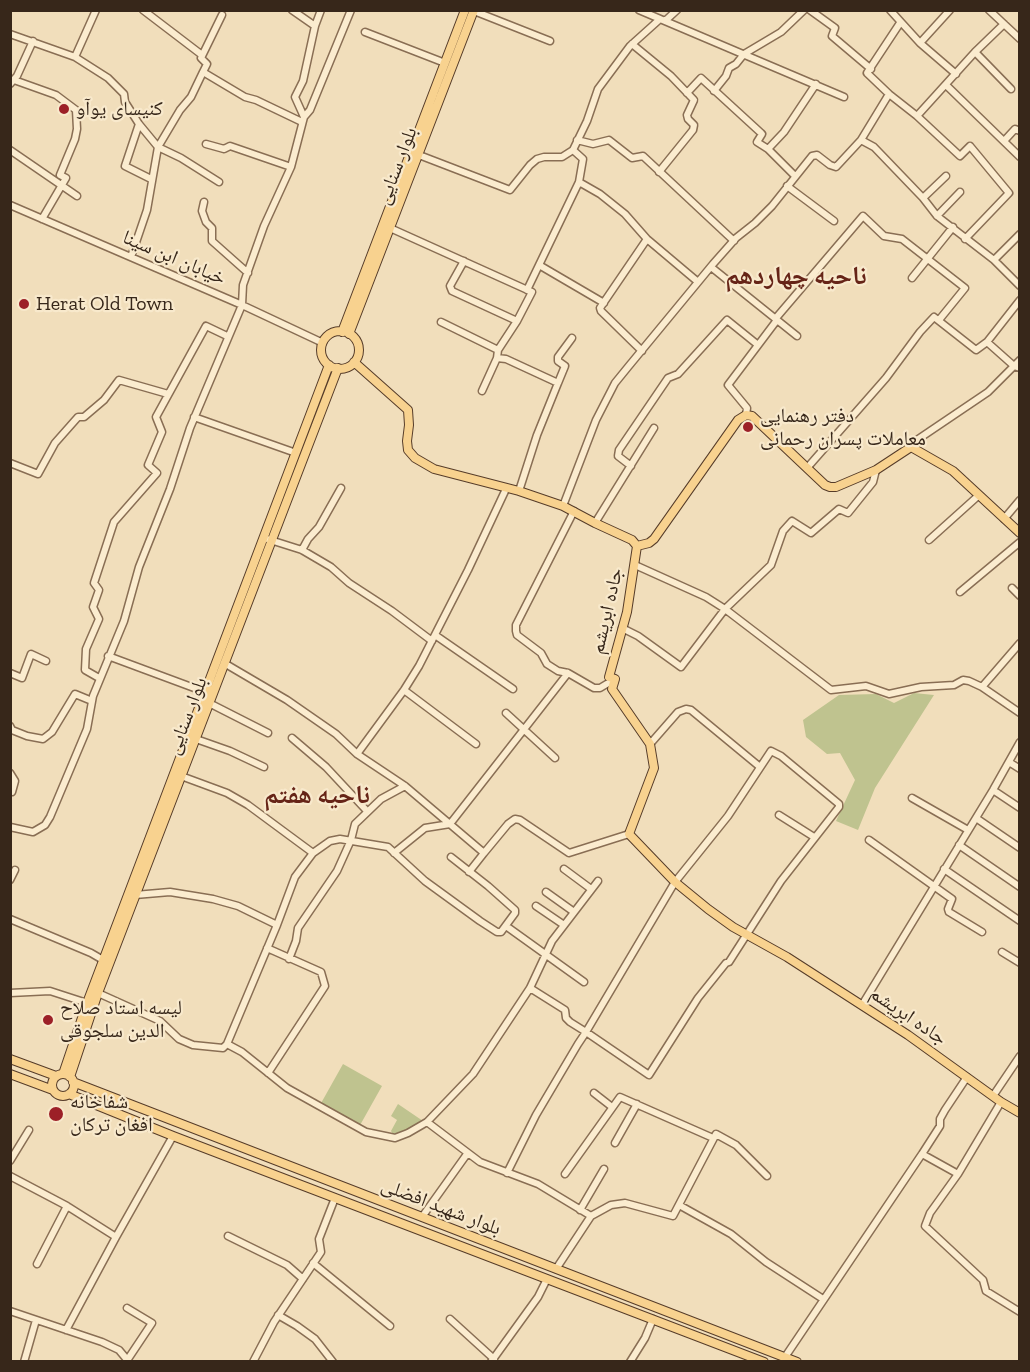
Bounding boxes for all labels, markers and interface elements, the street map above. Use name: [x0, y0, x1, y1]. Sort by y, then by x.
place label: کنیسای یوآو: [76, 97, 163, 121]
marker: کنیسای یوآو: [57, 102, 71, 116]
street label: بلوار سنایی: [371, 124, 423, 208]
street label: خیابان ابن سینا: [119, 226, 229, 290]
district label: ناحیه چهاردهم: [725, 261, 867, 293]
place label: Herat Old Town: [36, 292, 173, 316]
marker: Herat Old Town: [17, 297, 31, 311]
place label: دفتر رهنمایی معاملات پسران رحمانی: [760, 404, 926, 451]
marker: دفتر رهنمایی معاملات پسران رحمانی: [741, 420, 755, 434]
street label: جاده ابریشم: [585, 566, 629, 656]
street label: بلوار سنایی: [161, 674, 213, 758]
district label: ناحیه هفتم: [264, 780, 370, 812]
street label: جاده ابریشم: [865, 982, 951, 1050]
place label: لیسه استاد صلاح الدین سلجوقی: [60, 996, 182, 1043]
marker: لیسه استاد صلاح الدین سلجوقی: [41, 1013, 55, 1027]
place label: شفاخانه افغان ترکان: [70, 1090, 153, 1137]
marker: شفاخانه افغان ترکان: [47, 1105, 65, 1123]
street label: بلوار شهید افضلی: [378, 1173, 504, 1241]

